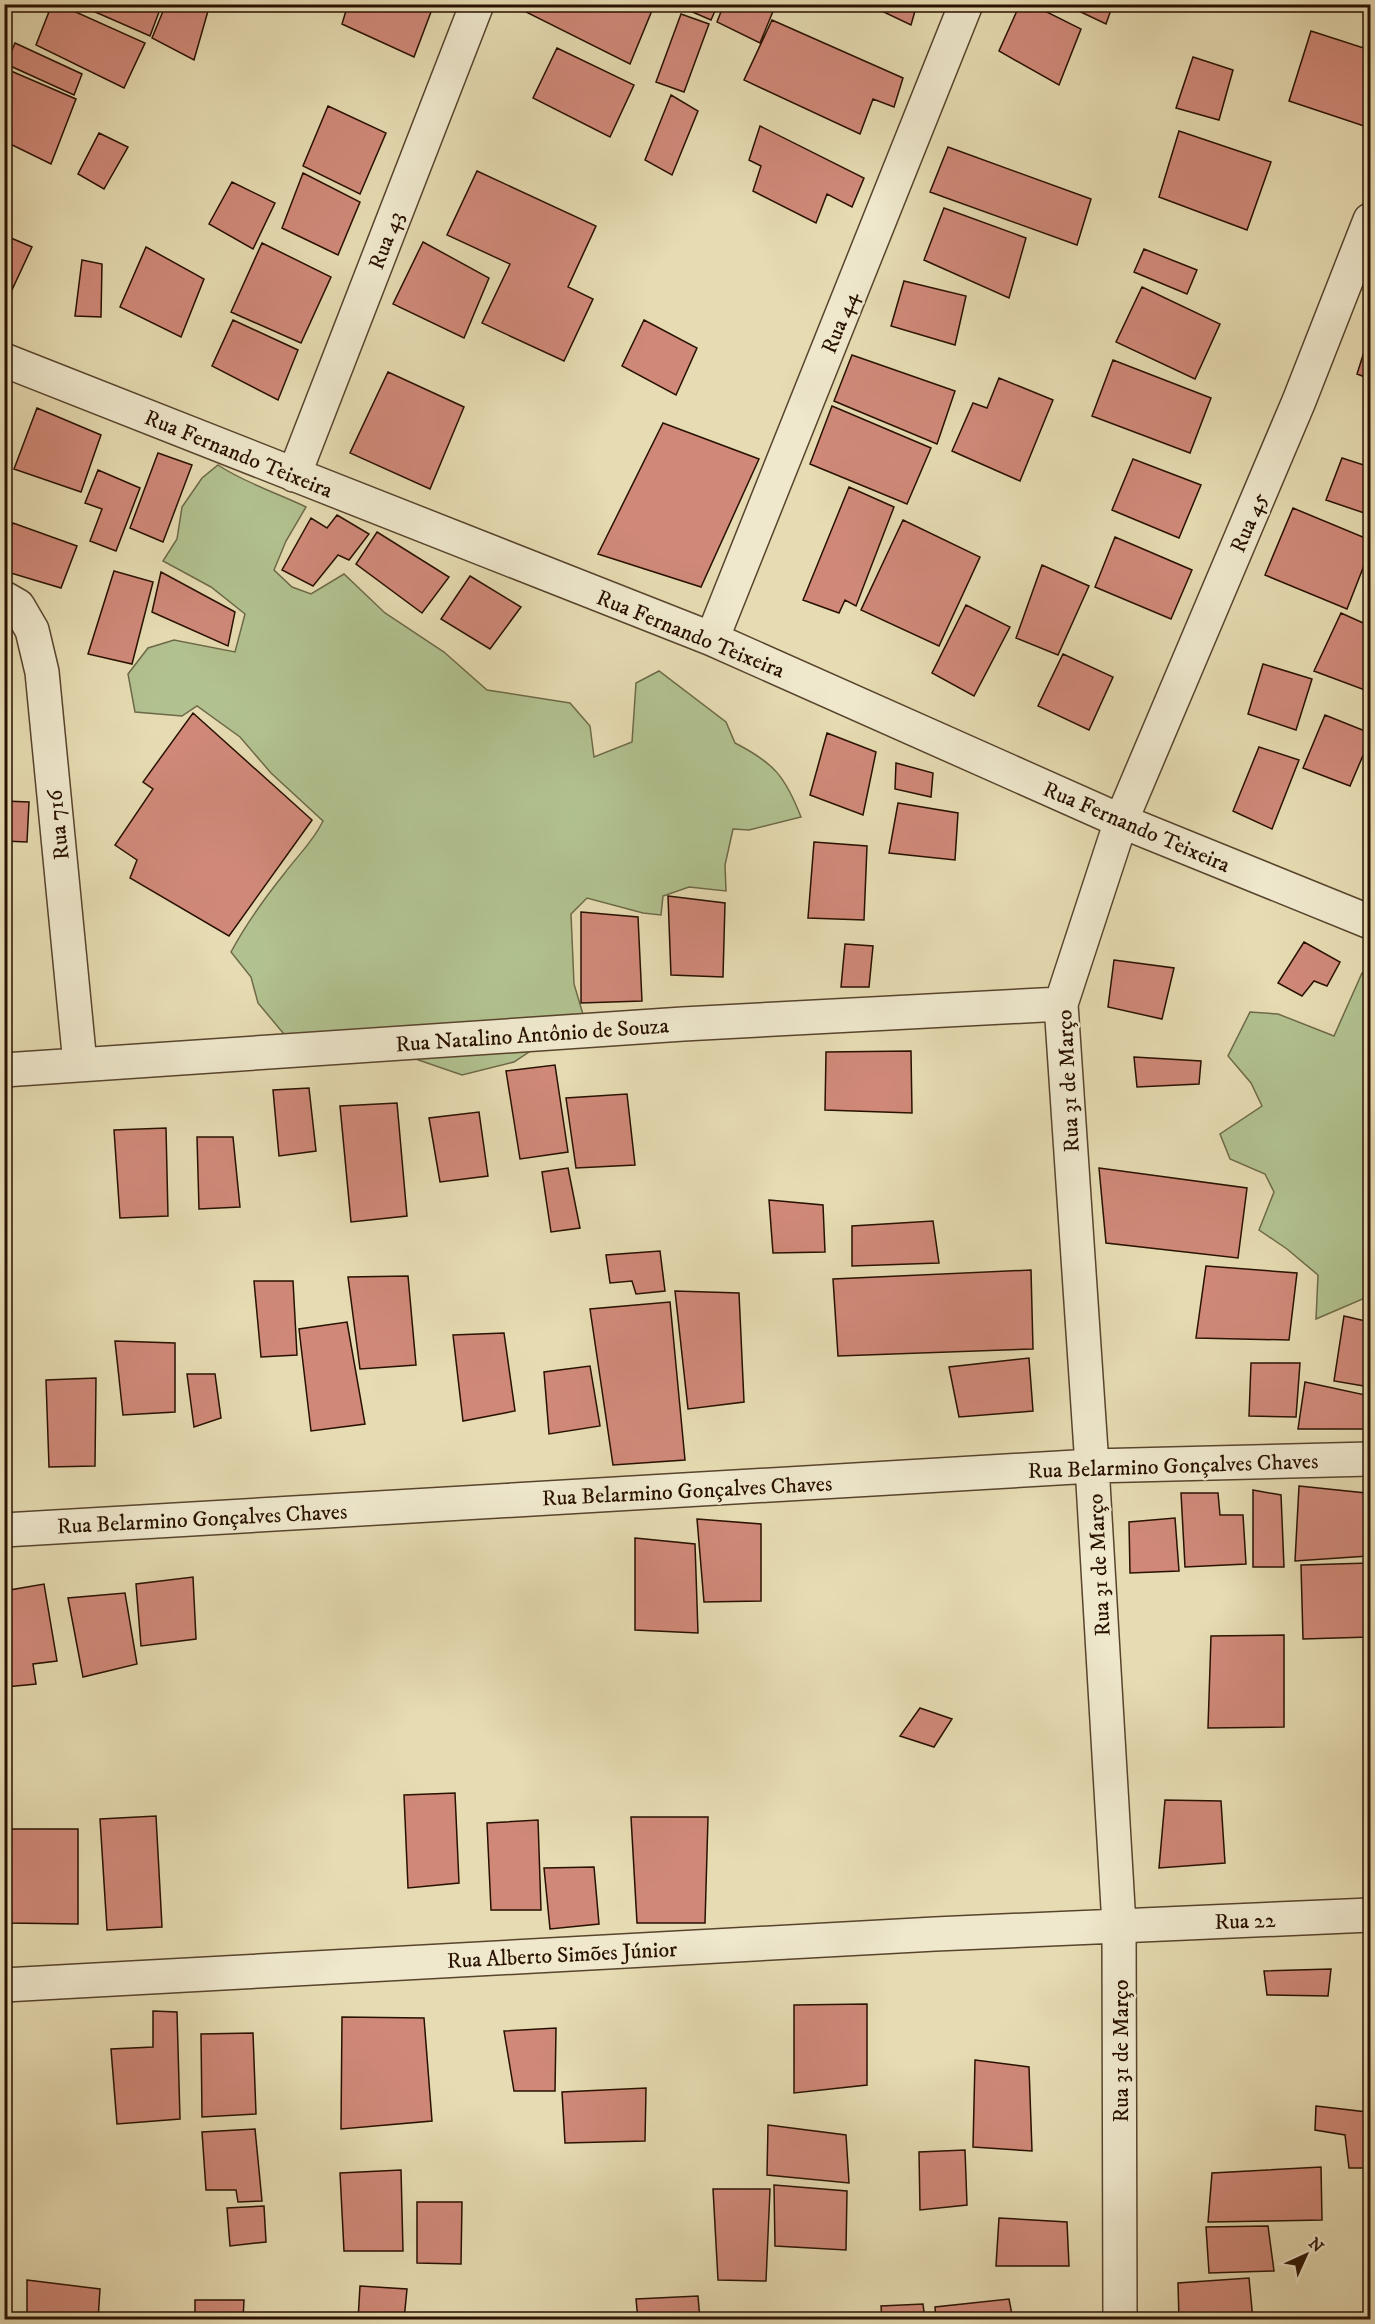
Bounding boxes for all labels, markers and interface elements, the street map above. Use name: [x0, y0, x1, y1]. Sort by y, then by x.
street label: Rua 43: [363, 208, 410, 273]
street label: Rua 44: [816, 286, 866, 358]
street label: Rua Fernando Teixeira: [140, 404, 337, 505]
street label: Rua 45: [1225, 488, 1274, 557]
street label: Rua Fernando Teixeira: [592, 584, 789, 685]
street label: Rua Fernando Teixeira: [1039, 776, 1235, 879]
street label: Rua 716: [41, 787, 76, 861]
street label: Rua 31 de Março: [1051, 1009, 1086, 1153]
street label: Rua Natalino Antônio de Souza: [395, 1012, 670, 1059]
street label: Rua Belarmino Gonçalves Chaves: [1027, 1448, 1319, 1485]
street label: Rua Belarmino Gonçalves Chaves: [541, 1470, 833, 1513]
street label: Rua 31 de Março: [1082, 1493, 1117, 1637]
street label: Rua Belarmino Gonçalves Chaves: [56, 1498, 348, 1541]
street label: Rua 22: [1214, 1907, 1276, 1936]
street label: Rua Alberto Simões Júnior: [446, 1936, 679, 1975]
street label: Rua 31 de Março: [1108, 1980, 1135, 2122]
north arrow: [1276, 2225, 1336, 2285]
text: N: [1304, 2233, 1328, 2257]

